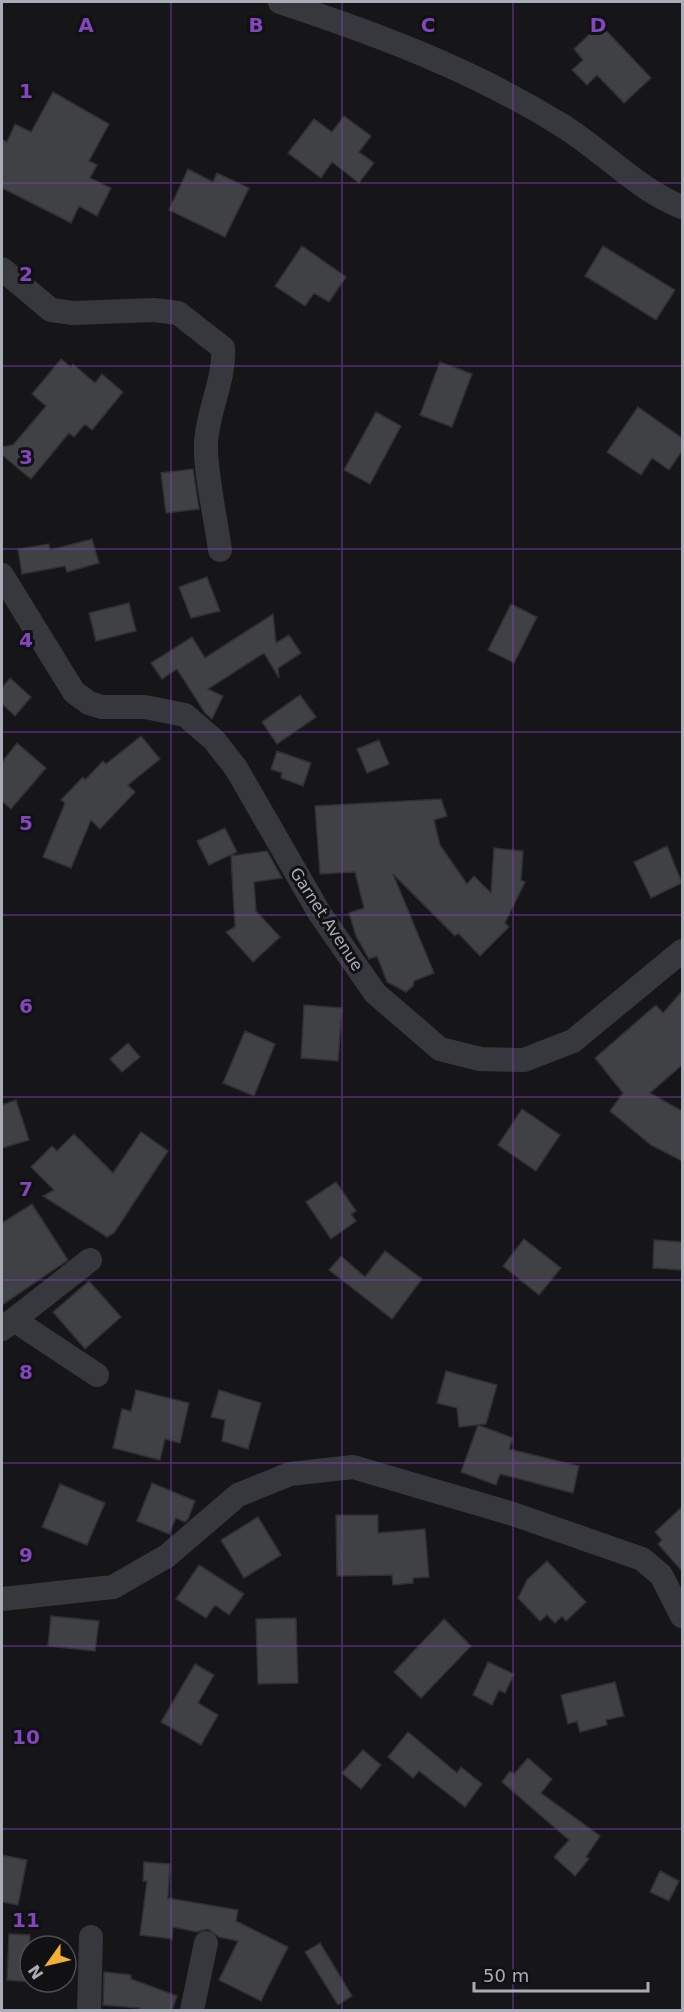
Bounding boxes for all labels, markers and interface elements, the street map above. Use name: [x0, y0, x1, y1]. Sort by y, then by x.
text: A: [78, 13, 94, 37]
text: B: [248, 13, 264, 37]
text: C: [421, 13, 435, 37]
text: D: [590, 13, 606, 37]
text: 1: [19, 79, 33, 103]
text: 2: [19, 262, 33, 286]
text: 3: [19, 445, 33, 469]
text: 4: [19, 628, 33, 652]
text: 5: [19, 811, 33, 835]
street label: Garnet Avenue: [286, 864, 367, 974]
text: 6: [19, 994, 33, 1018]
text: 7: [19, 1177, 33, 1201]
text: 8: [19, 1360, 33, 1384]
text: 9: [19, 1543, 33, 1567]
text: 10: [12, 1725, 40, 1749]
text: 11: [12, 1908, 40, 1932]
north arrow: [18, 1934, 78, 1994]
scale bar: [474, 1955, 648, 1993]
text: N: [24, 1961, 48, 1983]
text: 50 m: [483, 1965, 529, 1986]

